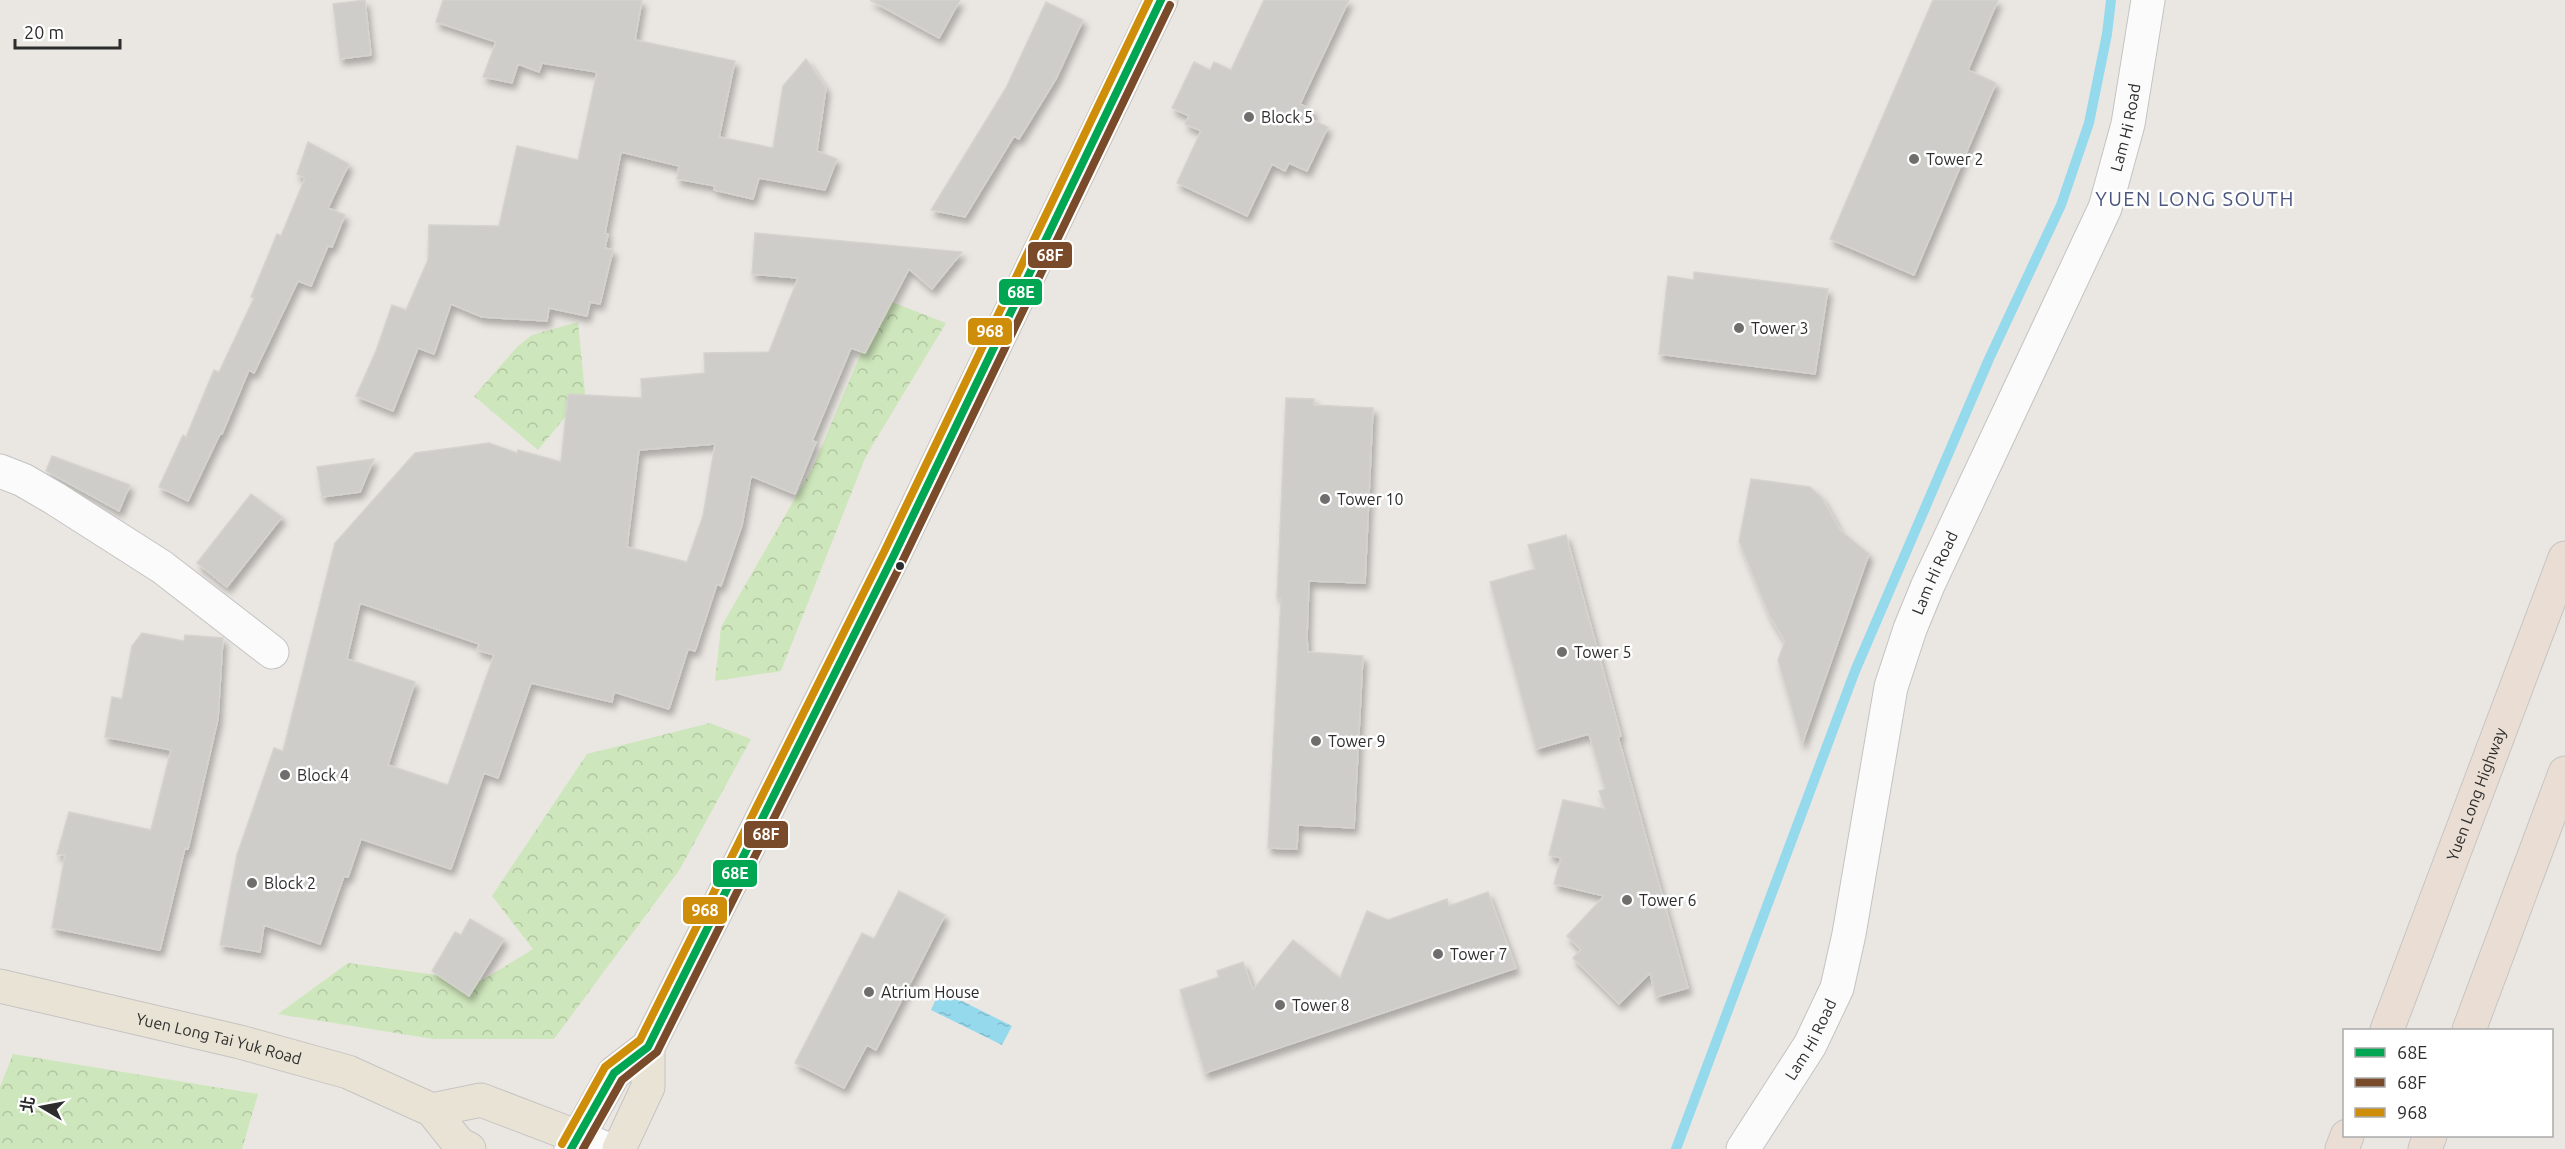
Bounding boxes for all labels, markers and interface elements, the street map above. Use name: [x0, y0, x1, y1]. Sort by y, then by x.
scale bar: [15, 12, 120, 50]
text: 20 m: [24, 22, 64, 42]
street label: Lam Hi Road: [2106, 82, 2143, 173]
place label: Block 5: [1261, 108, 1313, 126]
marker: Block 5: [1242, 110, 1256, 124]
place label: Tower 2: [1926, 150, 1983, 168]
marker: Tower 2: [1907, 152, 1921, 166]
district label: YUEN LONG SOUTH: [2095, 187, 2295, 210]
line badge: 68F: [1027, 241, 1073, 269]
text: 68F: [1036, 246, 1064, 264]
line badge: 68E: [998, 278, 1043, 306]
text: 68E: [1007, 283, 1035, 301]
line badge: 968: [967, 317, 1013, 346]
place label: Tower 3: [1751, 319, 1808, 337]
marker: Tower 3: [1732, 321, 1746, 335]
text: 968: [976, 322, 1004, 340]
place label: Tower 10: [1337, 490, 1403, 508]
marker: Tower 10: [1318, 492, 1332, 506]
street label: Lam Hi Road: [1908, 528, 1961, 617]
unlabelled marker: [894, 560, 906, 572]
place label: Tower 5: [1574, 643, 1631, 661]
marker: Tower 5: [1555, 645, 1569, 659]
street label: Yuen Long Highway: [2443, 725, 2509, 863]
place label: Tower 9: [1328, 732, 1385, 750]
marker: Tower 9: [1309, 734, 1323, 748]
place label: Block 4: [297, 766, 349, 784]
marker: Block 4: [278, 768, 292, 782]
line badge: 68F: [743, 820, 789, 849]
text: 68F: [752, 825, 780, 843]
line badge: 68E: [712, 859, 758, 888]
text: 68E: [721, 864, 749, 882]
place label: Block 2: [264, 874, 316, 892]
marker: Block 2: [245, 876, 259, 890]
place label: Tower 6: [1639, 891, 1696, 909]
marker: Tower 6: [1620, 893, 1634, 907]
line badge: 968: [682, 896, 728, 925]
text: 968: [691, 901, 719, 919]
place label: Tower 7: [1450, 945, 1507, 963]
marker: Tower 7: [1431, 947, 1445, 961]
place label: Atrium House: [881, 983, 980, 1001]
marker: Atrium House: [862, 985, 876, 999]
place label: Tower 8: [1292, 996, 1349, 1014]
street label: Lam Hi Road: [1781, 996, 1840, 1083]
marker: Tower 8: [1273, 998, 1287, 1012]
street label: Yuen Long Tai Yuk Road: [134, 1009, 304, 1068]
legend: [2343, 1029, 2553, 1137]
text: 68E: [2397, 1042, 2427, 1062]
text: 68F: [2397, 1072, 2427, 1092]
north arrow: [12, 1077, 72, 1137]
text: 北: [17, 1095, 37, 1114]
text: 968: [2397, 1102, 2427, 1122]

